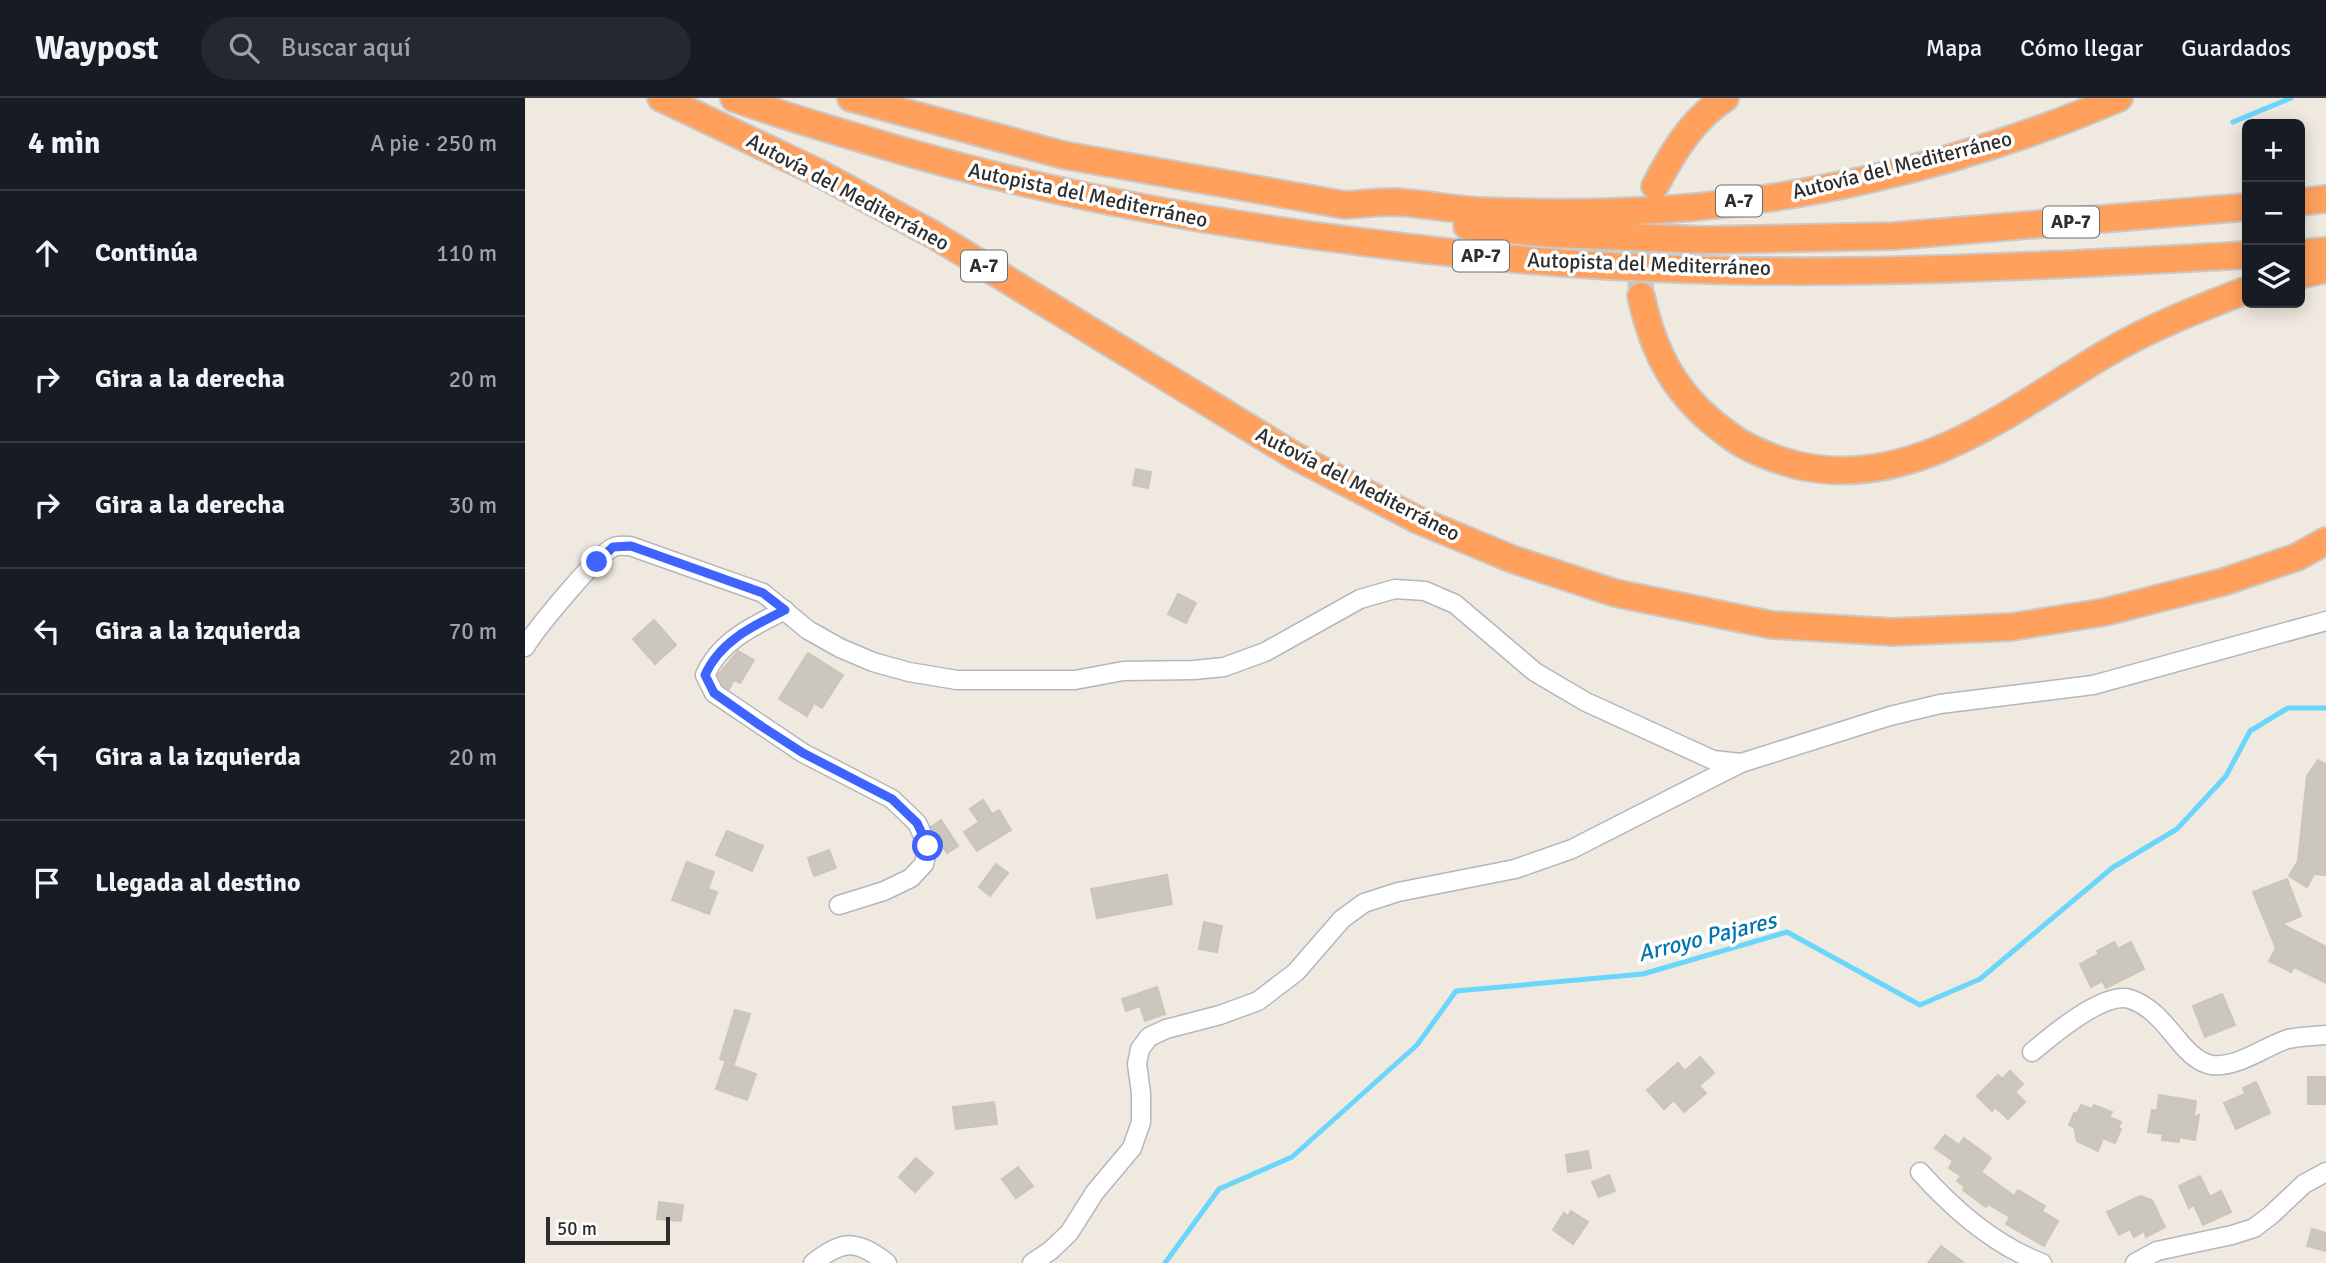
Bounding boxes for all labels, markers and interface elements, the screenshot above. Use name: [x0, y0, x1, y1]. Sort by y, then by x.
search box: [201, 17, 691, 80]
text: Waypost: [35, 28, 159, 69]
icon: search: [225, 29, 263, 67]
text: Buscar aquí: [281, 32, 411, 64]
text: Mapa: [1926, 33, 1982, 63]
text: Cómo llegar: [2020, 33, 2143, 63]
text: Guardados: [2181, 33, 2291, 63]
map controls: [2242, 119, 2305, 308]
button: +: [2242, 119, 2305, 182]
text: 4 min: [28, 125, 100, 162]
street label: Autovía del Mediterráneo: [1789, 125, 2015, 205]
street label: Autovía del Mediterráneo: [742, 128, 954, 256]
text: A pie · 250 m: [370, 129, 497, 158]
street label: Autopista del Mediterráneo: [966, 157, 1210, 233]
button: −: [2242, 182, 2305, 245]
road number: A-7: [1716, 186, 1762, 216]
road number: AP-7: [2043, 206, 2099, 238]
icon: ahead: [28, 234, 66, 272]
text: Continúa: [95, 237, 198, 269]
text: 110 m: [436, 239, 497, 268]
road number: AP-7: [1453, 240, 1509, 272]
button: layers: [2242, 245, 2305, 308]
street label: Autopista del Mediterráneo: [1527, 247, 1771, 281]
road number: A-7: [961, 250, 1007, 282]
icon: right: [28, 360, 66, 398]
text: Gira a la derecha: [95, 363, 285, 395]
text: 20 m: [449, 365, 497, 394]
street label: Autovía del Mediterráneo: [1252, 421, 1464, 547]
icon: right: [28, 486, 66, 524]
text: Gira a la derecha: [95, 489, 285, 521]
text: 30 m: [449, 491, 497, 520]
route end: [581, 546, 612, 577]
icon: left: [28, 612, 66, 650]
text: Gira a la izquierda: [95, 615, 301, 647]
text: 70 m: [449, 617, 497, 646]
icon: left: [28, 738, 66, 776]
text: Gira a la izquierda: [95, 741, 301, 773]
text: 20 m: [449, 743, 497, 772]
route start: [912, 830, 943, 861]
icon: arrive: [28, 864, 66, 902]
text: Llegada al destino: [95, 867, 301, 899]
water label: Arroyo Pajares: [1635, 905, 1781, 968]
scale bar: [546, 1214, 670, 1246]
text: 50 m: [557, 1217, 597, 1241]

